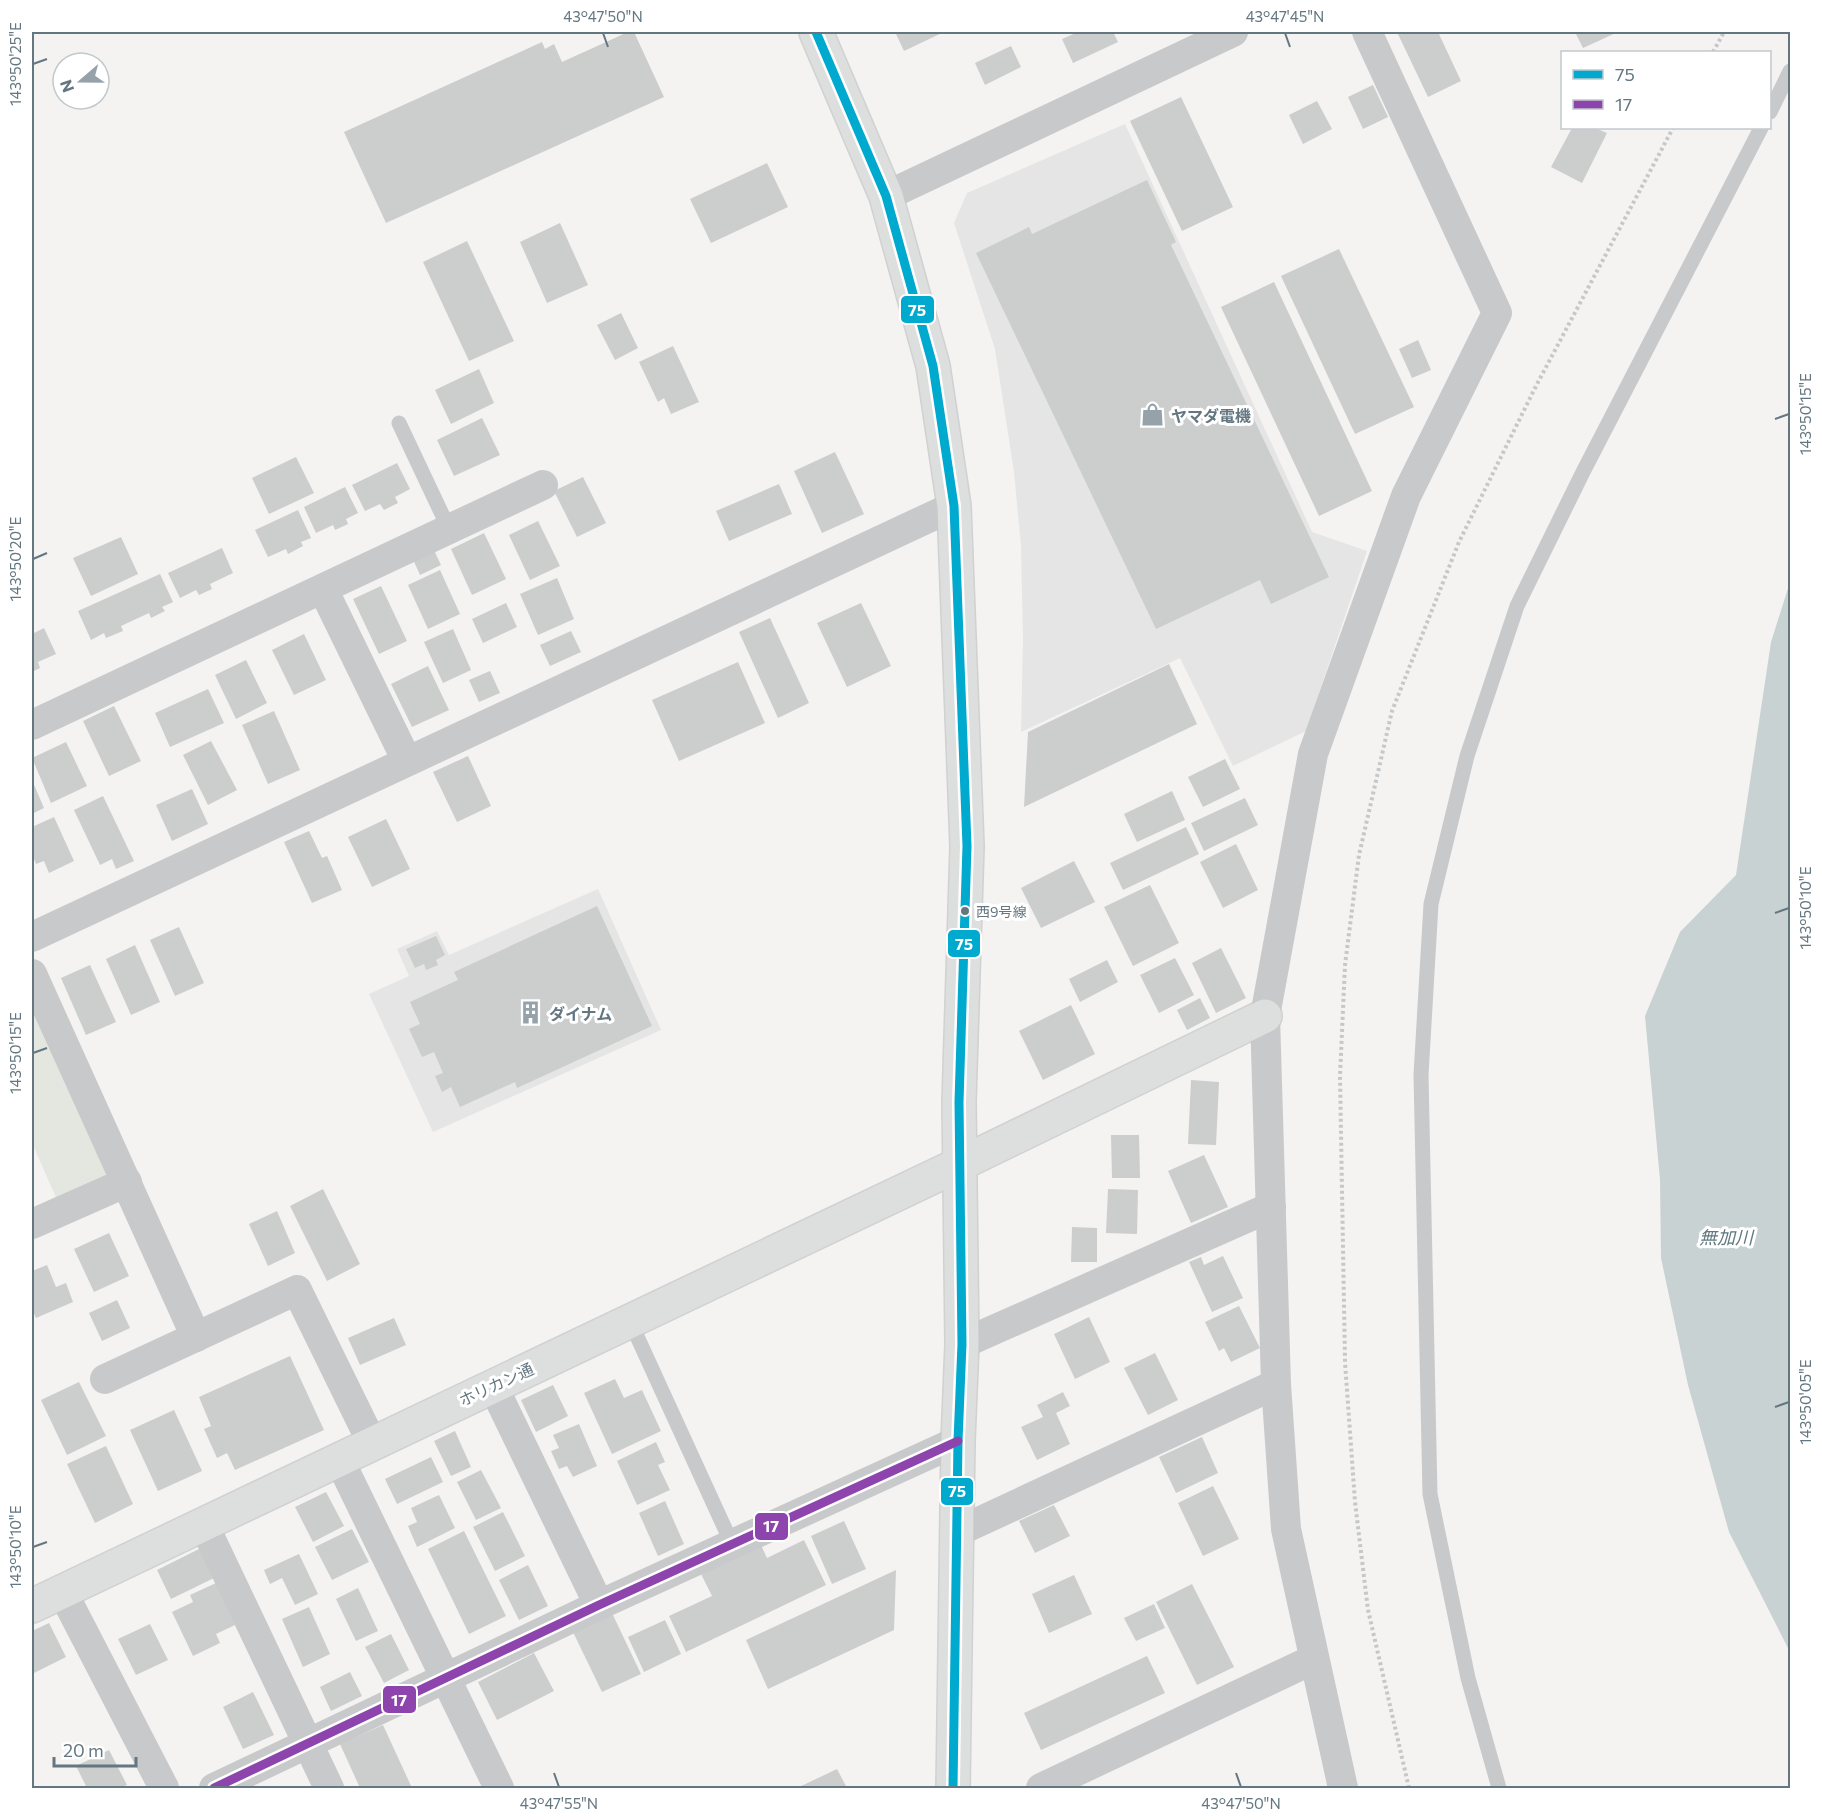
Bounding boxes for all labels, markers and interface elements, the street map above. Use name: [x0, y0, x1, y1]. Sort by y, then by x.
text: 43°47'50"N: [563, 7, 643, 25]
text: 43°47'45"N: [1246, 7, 1324, 25]
text: 143°50'25"E: [6, 22, 24, 106]
north arrow: [51, 51, 111, 111]
legend: [1561, 51, 1771, 129]
text: 75: [1615, 63, 1635, 85]
text: N: [55, 77, 77, 95]
text: 17: [1615, 93, 1632, 115]
line badge: 75: [900, 295, 935, 324]
text: 75: [908, 300, 926, 319]
text: 143°50'15"E: [1796, 373, 1814, 455]
shop icon: ヤマダ電機: [1140, 402, 1166, 428]
place label: ヤマダ電機: [1171, 406, 1251, 425]
text: 143°50'20"E: [6, 516, 24, 601]
text: 143°50'10"E: [1796, 866, 1814, 950]
place label: 西9号線: [976, 903, 1027, 920]
marker: 西9号線: [959, 905, 971, 917]
line badge: 75: [947, 929, 981, 958]
text: 75: [955, 934, 973, 953]
building icon: ダイナム: [518, 1000, 544, 1026]
place label: ダイナム: [549, 1004, 612, 1023]
text: 143°50'15"E: [6, 1012, 24, 1094]
water label: 無加川: [1699, 1226, 1755, 1248]
street label: ホリカン通: [456, 1358, 536, 1410]
text: 143°50'05"E: [1796, 1359, 1814, 1445]
line badge: 75: [940, 1477, 974, 1506]
text: 75: [948, 1481, 966, 1500]
text: 143°50'10"E: [6, 1505, 24, 1589]
line badge: 17: [754, 1512, 789, 1541]
text: 17: [763, 1516, 779, 1535]
line badge: 17: [382, 1685, 417, 1714]
text: 17: [391, 1690, 407, 1709]
scale bar: [54, 1730, 136, 1768]
text: 20 m: [63, 1739, 104, 1761]
text: 43°47'55"N: [520, 1794, 598, 1812]
text: 43°47'50"N: [1201, 1794, 1281, 1812]

